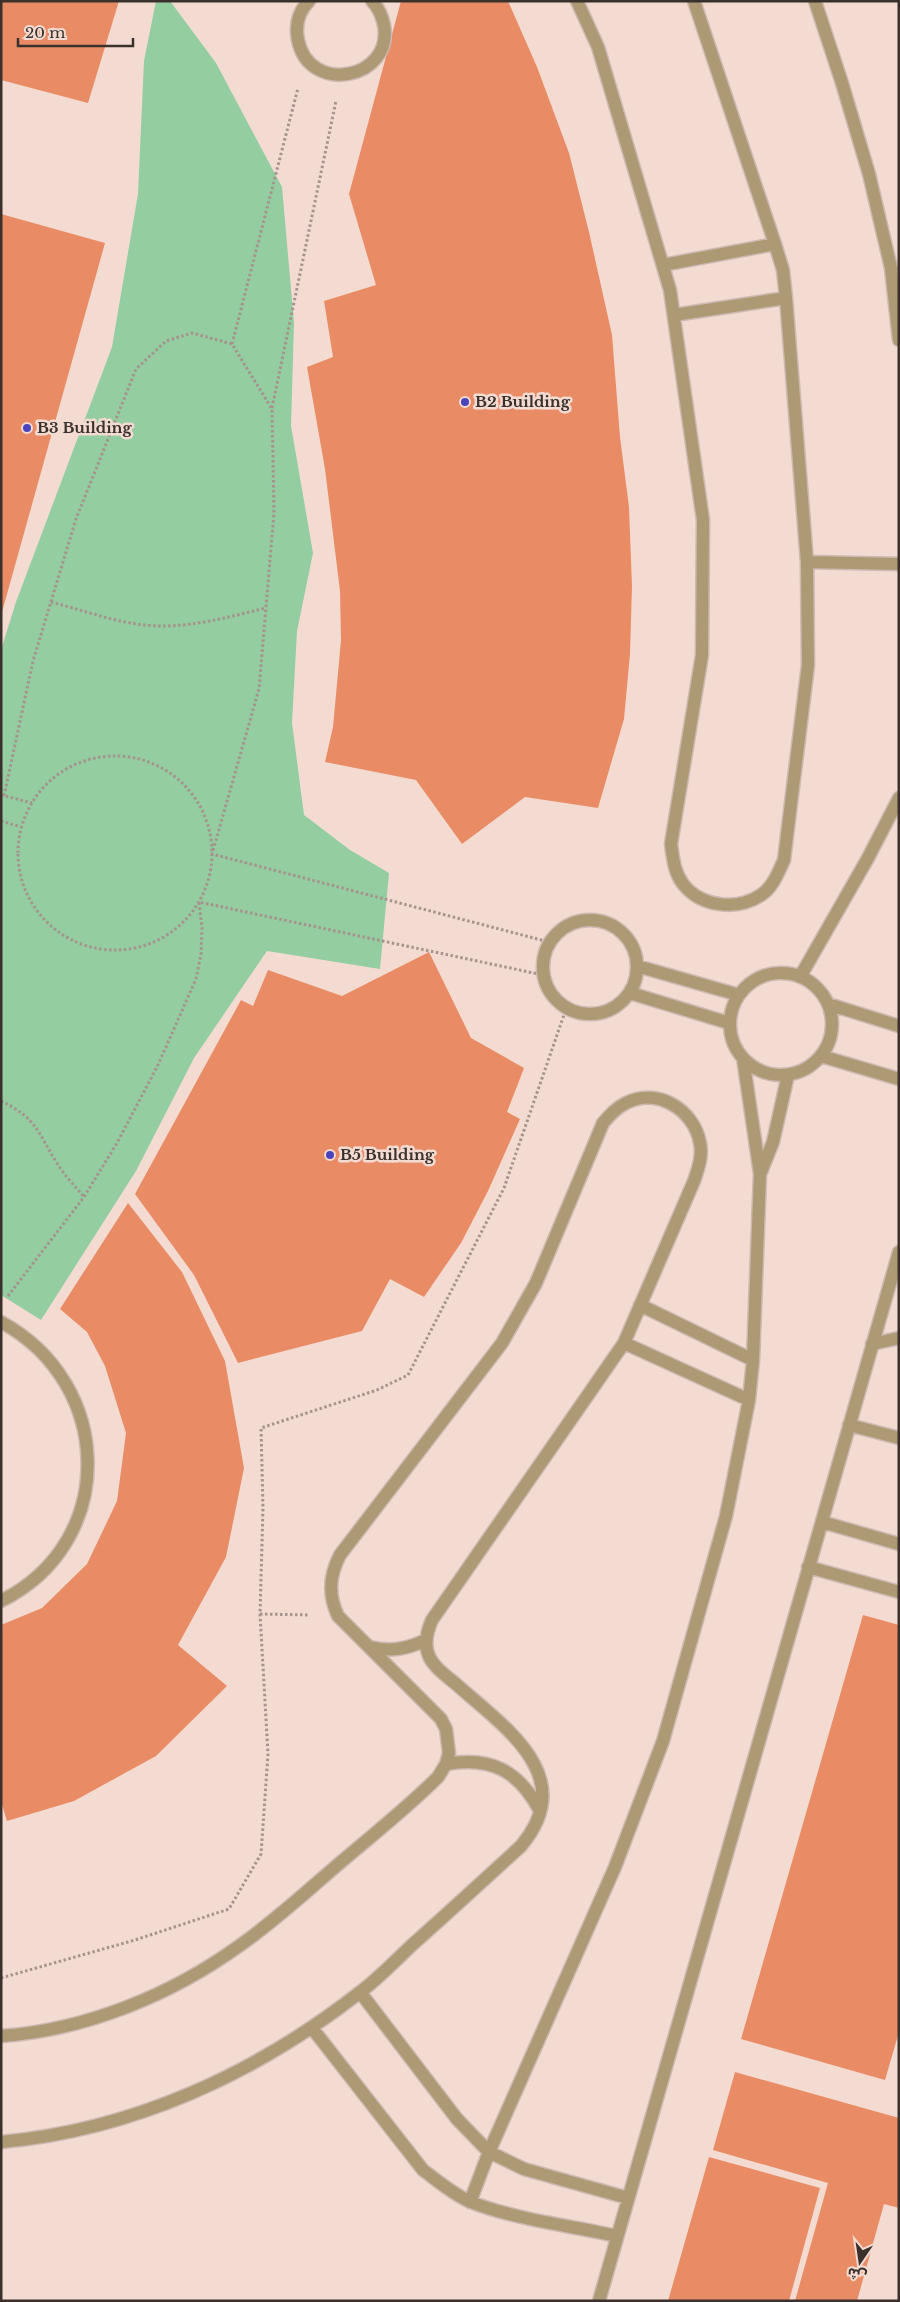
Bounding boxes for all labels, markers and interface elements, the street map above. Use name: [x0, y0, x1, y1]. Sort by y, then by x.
scale bar: [18, 15, 132, 47]
text: 20 m: [25, 23, 65, 42]
place label: B2 Building: [475, 392, 571, 411]
marker: B2 Building: [459, 396, 471, 408]
place label: B3 Building: [37, 418, 132, 437]
marker: B3 Building: [21, 422, 33, 434]
place label: B5 Building: [340, 1145, 435, 1164]
marker: B5 Building: [324, 1149, 336, 1161]
north arrow: [835, 2237, 885, 2287]
text: ش: [846, 2264, 868, 2286]

